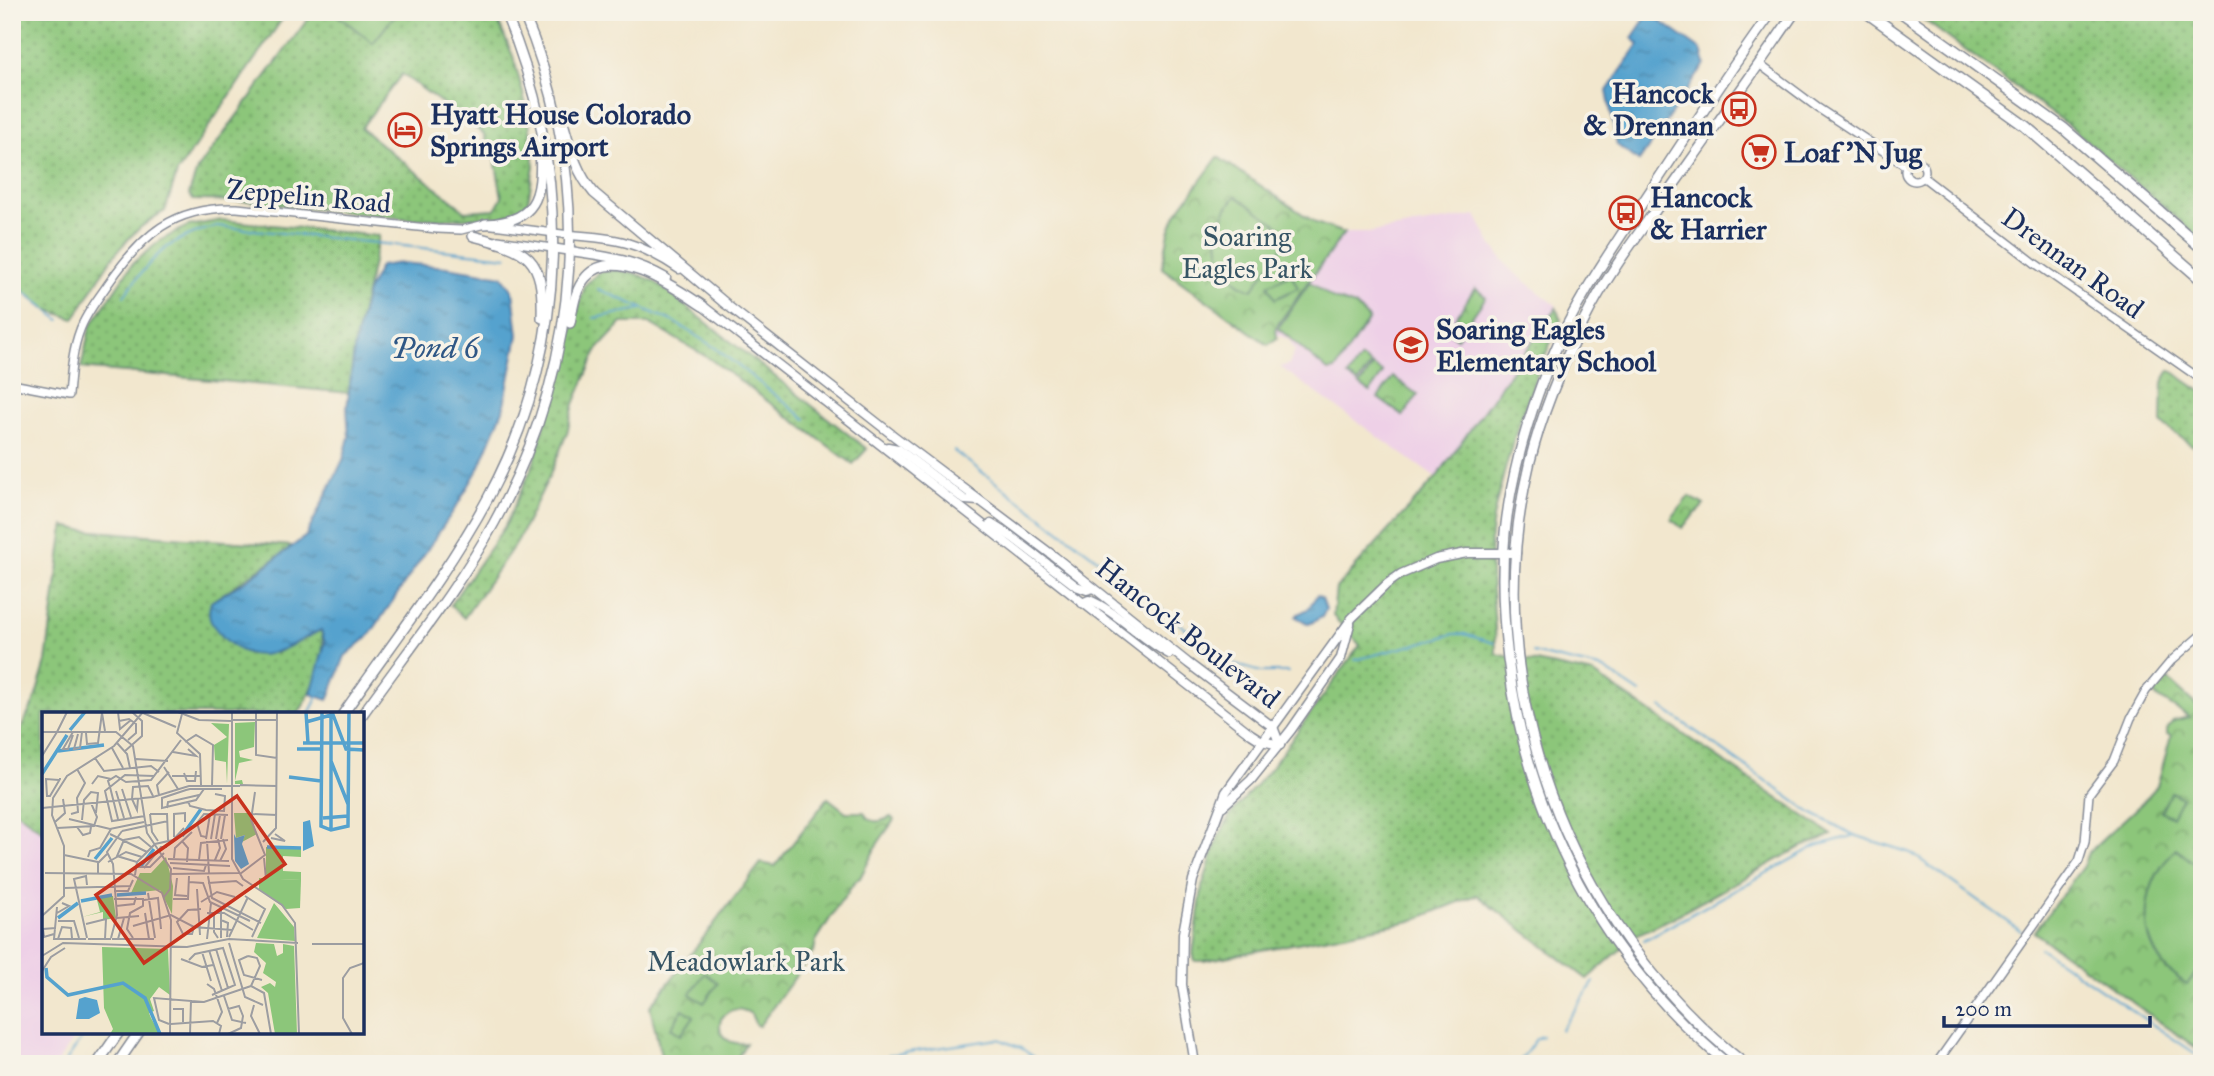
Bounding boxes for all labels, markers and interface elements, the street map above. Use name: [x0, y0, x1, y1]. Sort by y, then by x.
place label: Hancock & Drennan: [1583, 76, 1715, 143]
bus stop icon: Hancock & Drennan: [1720, 90, 1758, 128]
place label: Hyatt House Colorado Springs Airport: [430, 97, 691, 164]
hotel icon: Hyatt House Colorado Springs Airport: [386, 111, 424, 149]
supermarket icon: Loaf 'N Jug: [1740, 133, 1778, 171]
place label: Loaf 'N Jug: [1784, 135, 1923, 170]
street label: Zeppelin Road: [225, 171, 393, 221]
place label: Hancock & Harrier: [1650, 180, 1767, 247]
bus stop icon: Hancock & Harrier: [1607, 194, 1645, 232]
street label: Drennan Road: [1995, 200, 2151, 326]
park label: Soaring Eagles Park: [1182, 219, 1312, 286]
place label: Soaring Eagles Elementary School: [1436, 312, 1657, 379]
school or university icon: Soaring Eagles Elementary School: [1392, 326, 1430, 364]
water label: Pond 6: [391, 330, 480, 366]
street label: Hancock Boulevard: [1089, 550, 1287, 716]
inset map: [42, 712, 364, 1034]
park label: Meadowlark Park: [647, 944, 845, 979]
scale bar: [1944, 985, 2151, 1029]
text: 200 m: [1955, 996, 2012, 1022]

